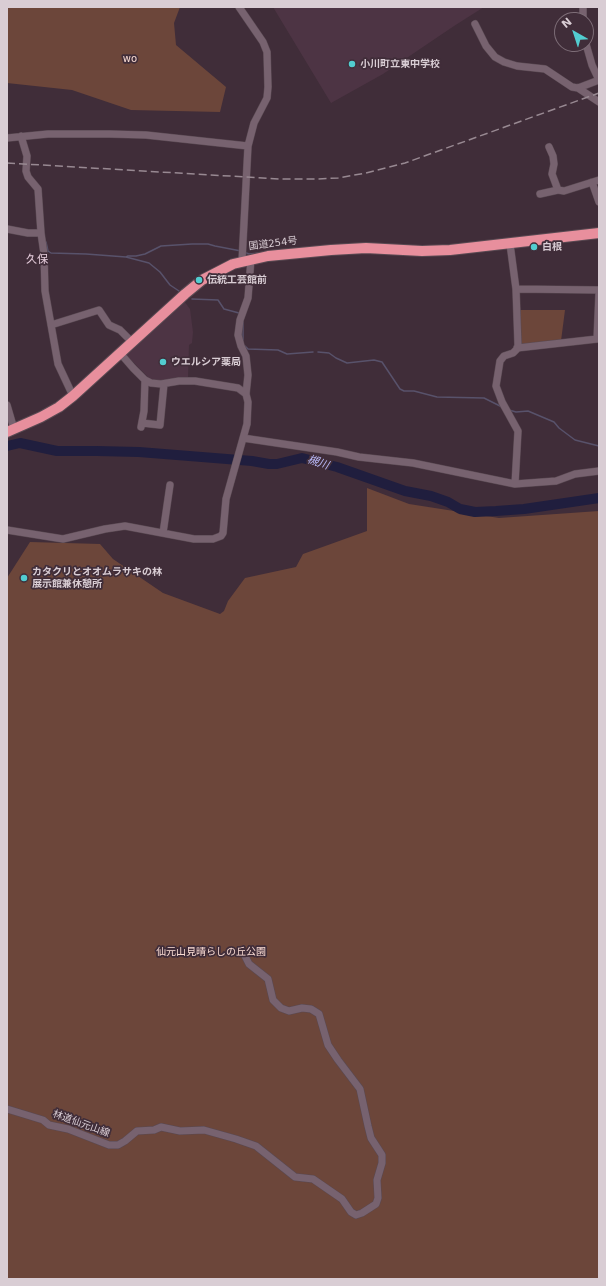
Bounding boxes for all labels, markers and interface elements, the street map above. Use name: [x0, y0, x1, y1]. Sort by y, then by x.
north arrow: [554, 12, 594, 52]
text: N: [559, 15, 574, 31]
park label: wo: [123, 53, 137, 65]
place label: 小川町立東中学校: [360, 58, 440, 70]
marker: 小川町立東中学校: [347, 59, 357, 69]
street label: 国道254号: [248, 235, 298, 253]
place label: 白根: [542, 241, 562, 253]
marker: 白根: [529, 242, 539, 252]
district label: 久保: [26, 253, 48, 267]
place label: 伝統工芸館前: [207, 274, 267, 286]
marker: 伝統工芸館前: [194, 275, 204, 285]
place label: ウエルシア薬局: [171, 356, 241, 368]
marker: ウエルシア薬局: [158, 357, 168, 367]
water label: 槻川: [305, 453, 331, 473]
place label: カタクリとオオムラサキの林 展示館兼休憩所: [32, 566, 162, 590]
marker: カタクリとオオムラサキの林 展示館兼休憩所: [19, 573, 29, 583]
park label: 仙元山見晴らしの丘公園: [156, 946, 266, 958]
street label: 林道仙元山線: [51, 1108, 111, 1140]

